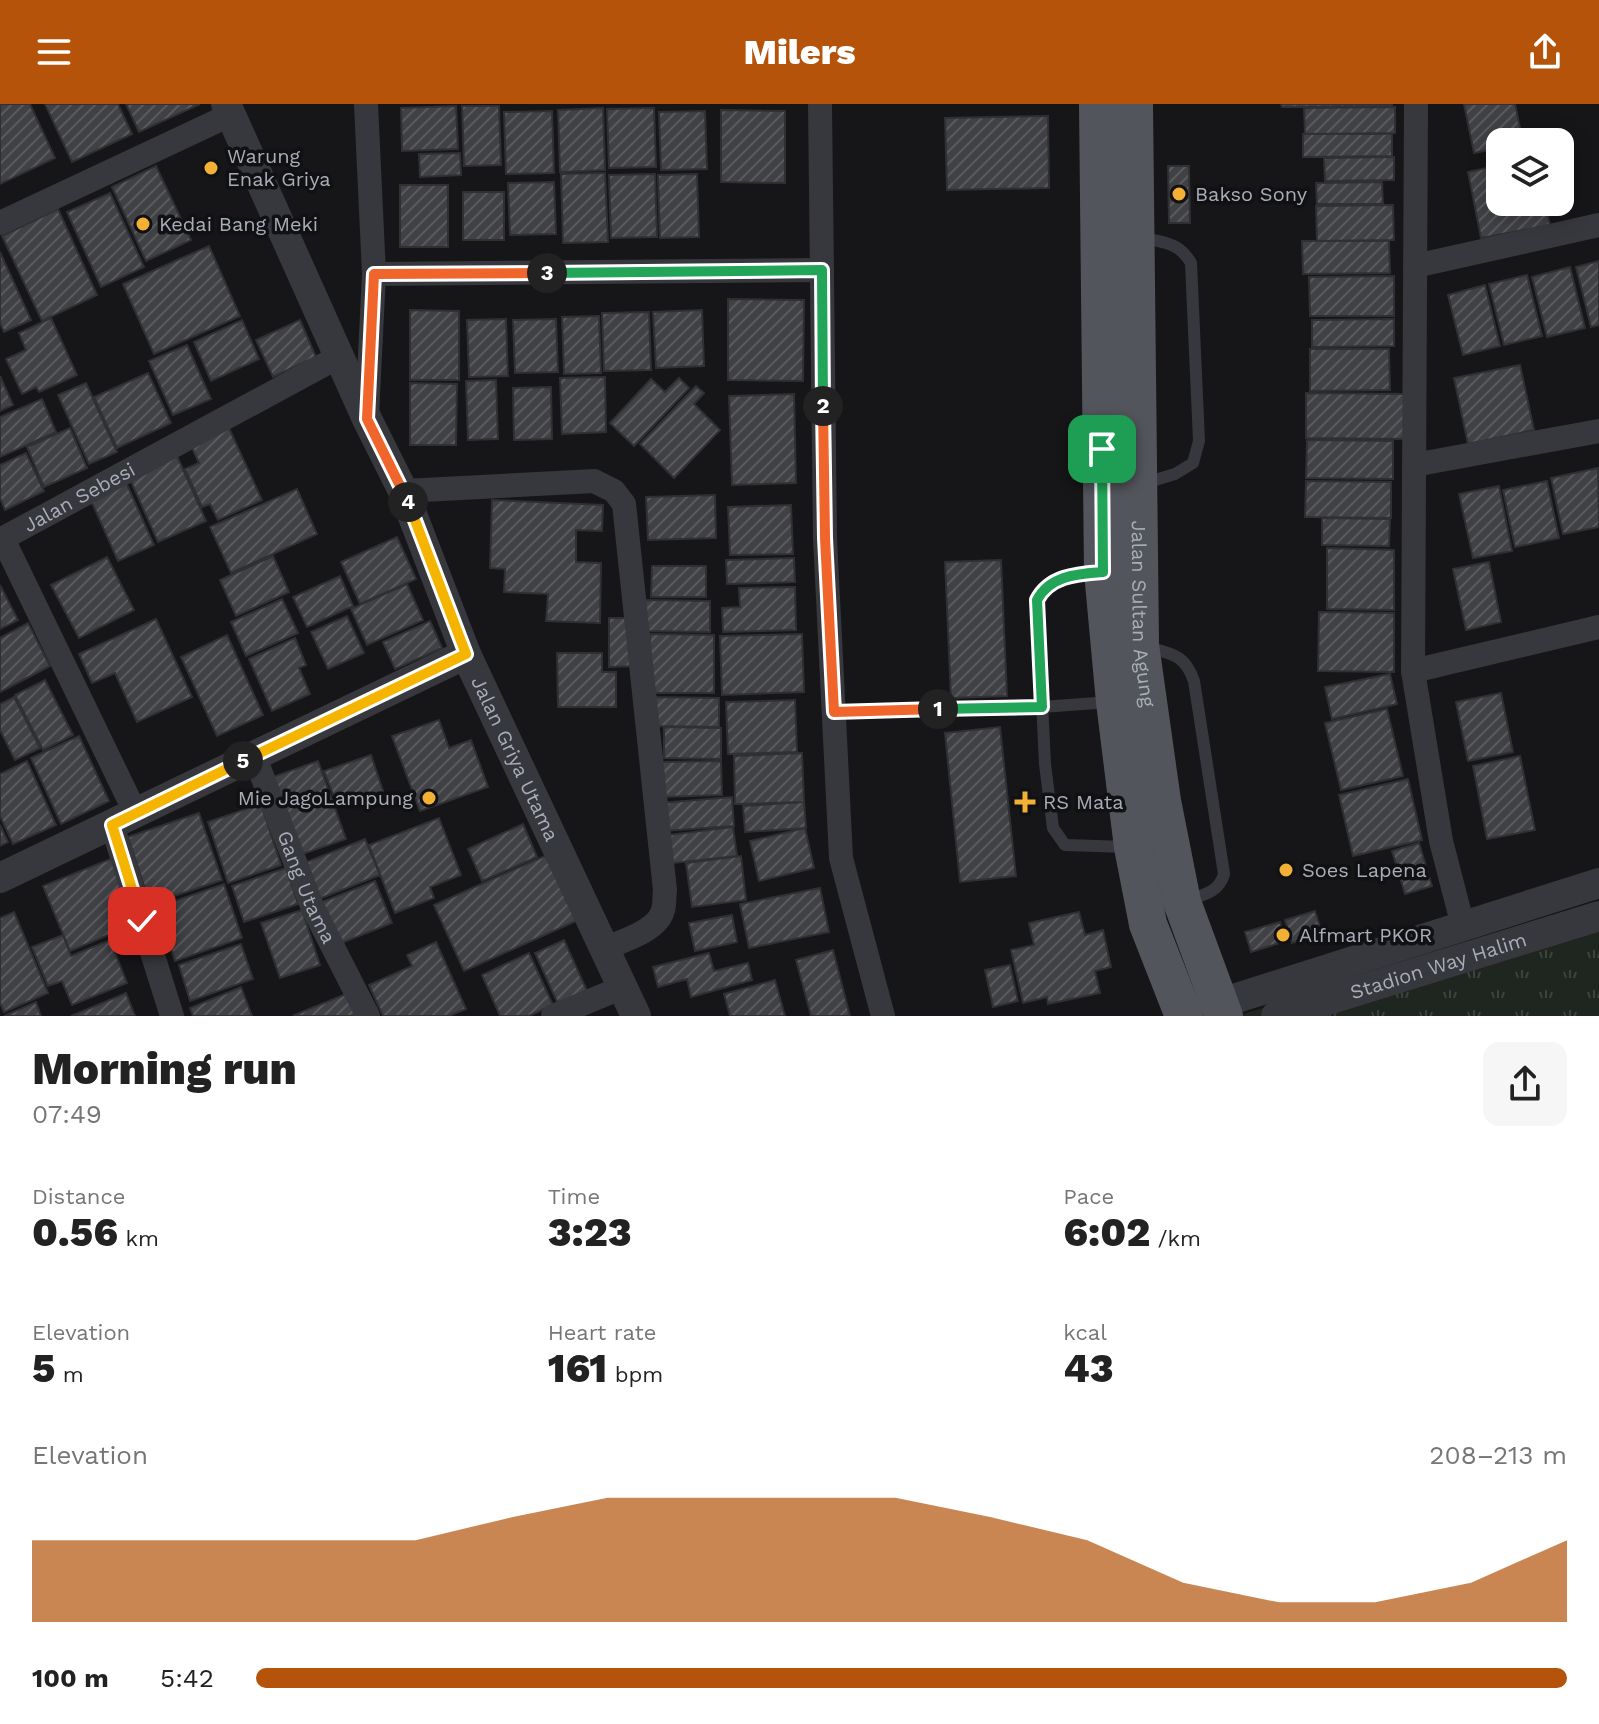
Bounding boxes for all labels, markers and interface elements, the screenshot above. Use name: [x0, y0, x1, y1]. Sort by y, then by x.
icon: menu: [32, 30, 76, 74]
icon: share: [1523, 30, 1567, 74]
text: Milers: [743, 31, 856, 73]
map controls: [1486, 128, 1574, 216]
button: layers: [1486, 128, 1574, 216]
place label: Warung Enak Griya: [227, 144, 331, 191]
marker: Warung Enak Griya: [202, 159, 220, 177]
place label: Bakso Sony: [1195, 182, 1308, 206]
marker: Bakso Sony: [1170, 185, 1188, 203]
place label: Kedai Bang Meki: [159, 212, 318, 236]
marker: Kedai Bang Meki: [134, 215, 152, 233]
pin: 3: [527, 253, 567, 293]
text: 3: [540, 260, 554, 285]
pin: 2: [803, 386, 843, 426]
text: 2: [816, 393, 830, 418]
pin: [1068, 415, 1136, 483]
icon: arrive: [1080, 427, 1124, 471]
street label: Jalan Sebesi: [19, 457, 139, 537]
pin: 4: [388, 482, 428, 522]
text: 4: [401, 489, 415, 514]
street label: Jalan Sultan Agung: [1127, 520, 1161, 709]
street label: Jalan Griya Utama: [466, 673, 564, 845]
pin: 1: [918, 689, 958, 729]
text: 1: [933, 696, 943, 721]
pin: 5: [223, 741, 263, 781]
text: 5: [237, 748, 249, 773]
place label: Mie JagoLampung: [238, 786, 413, 810]
marker: Mie JagoLampung: [420, 789, 438, 807]
place label: RS Mata: [1043, 790, 1124, 814]
marker: RS Mata: [1014, 791, 1036, 813]
street label: Gang Utama: [272, 827, 341, 947]
place label: Soes Lapena: [1302, 858, 1427, 882]
marker: Soes Lapena: [1277, 861, 1295, 879]
pin: [108, 887, 176, 955]
icon: check: [120, 899, 164, 943]
place label: Alfmart PKOR: [1299, 923, 1432, 947]
marker: Alfmart PKOR: [1274, 926, 1292, 944]
street label: Stadion Way Halim: [1347, 927, 1530, 1004]
button: share: [1483, 1042, 1567, 1126]
text: Morning run: [32, 1043, 297, 1095]
text: 07:49: [32, 1099, 102, 1129]
text: Distance: [32, 1184, 126, 1209]
text: Time: [548, 1184, 600, 1209]
text: Pace: [1063, 1184, 1114, 1209]
text: 0.56: [32, 1209, 118, 1256]
text: 3:23: [548, 1209, 632, 1256]
text: 6:02: [1063, 1209, 1150, 1256]
text: km: [118, 1226, 159, 1251]
text: /km: [1150, 1226, 1201, 1251]
text: Elevation: [32, 1320, 130, 1345]
text: Heart rate: [548, 1320, 656, 1345]
text: kcal: [1063, 1320, 1107, 1345]
text: 5: [32, 1345, 55, 1392]
text: 161: [548, 1345, 607, 1392]
text: 43: [1063, 1345, 1114, 1392]
text: m: [55, 1362, 84, 1387]
text: bpm: [607, 1362, 663, 1387]
text: Elevation: [32, 1440, 148, 1470]
text: 208–213 m: [1429, 1440, 1567, 1470]
text: 100 m: [32, 1663, 109, 1693]
text: 5:42: [160, 1663, 214, 1693]

